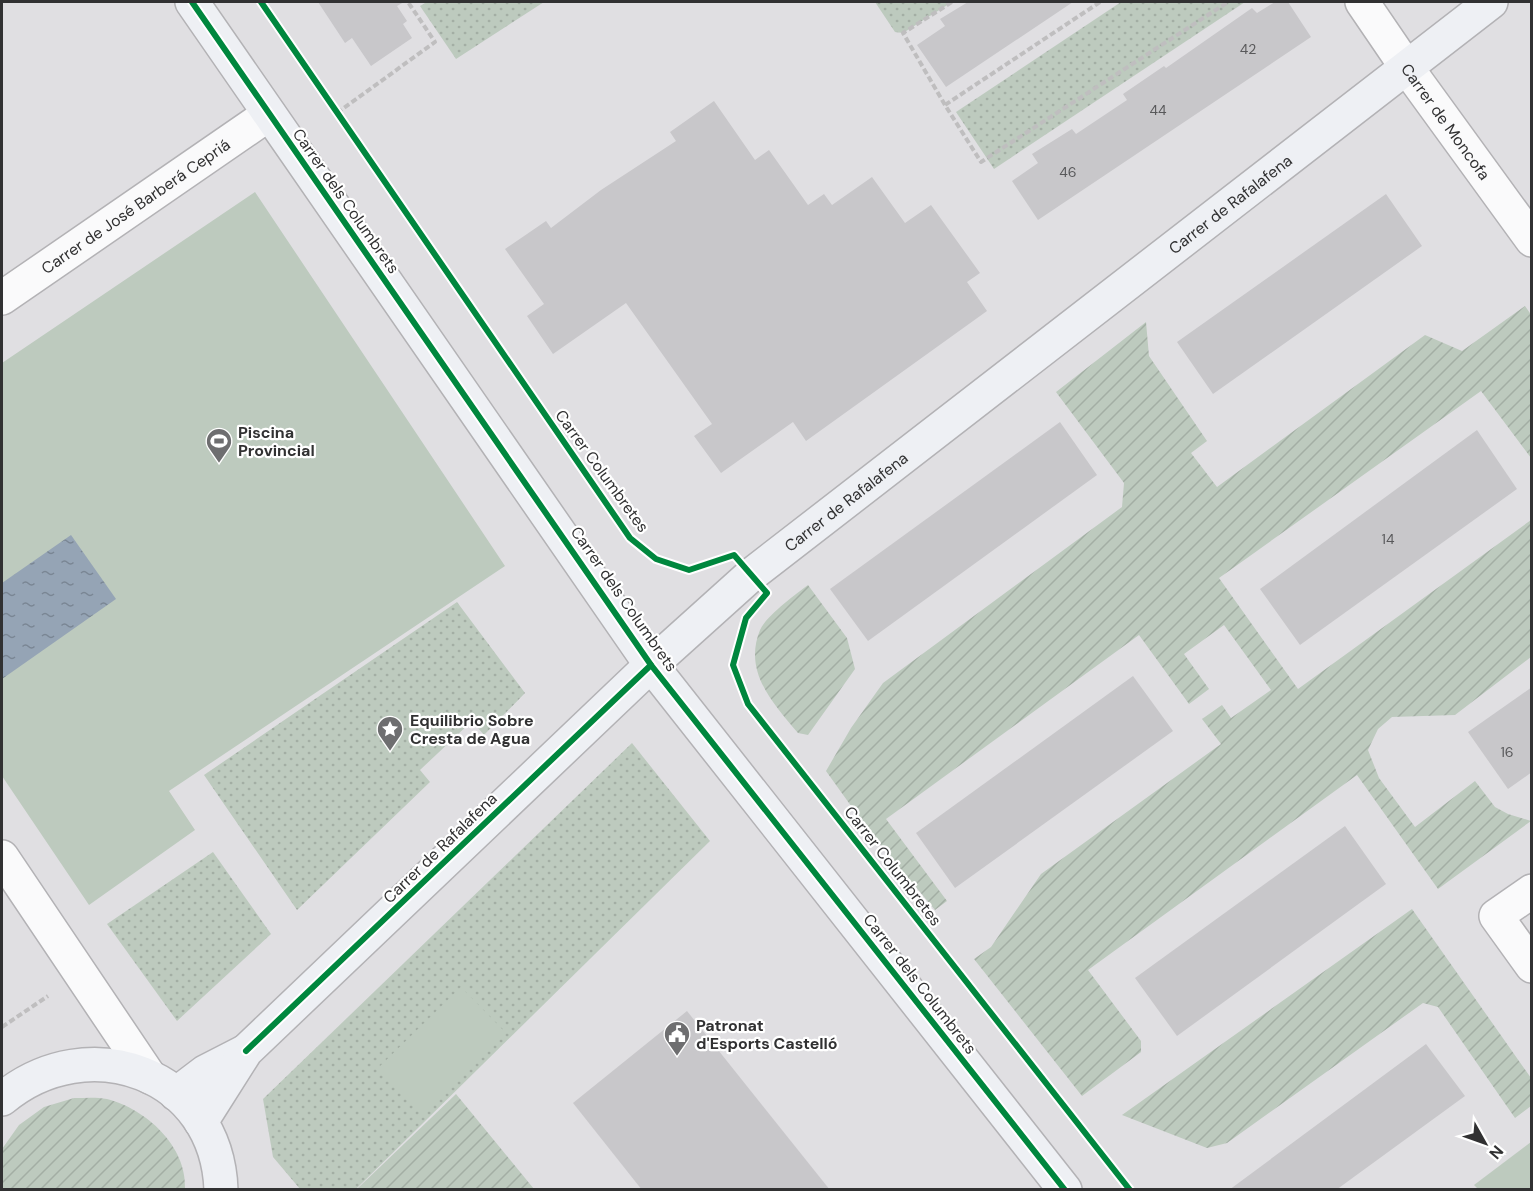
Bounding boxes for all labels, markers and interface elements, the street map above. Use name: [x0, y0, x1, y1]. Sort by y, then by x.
house number: 42: [1240, 40, 1256, 58]
street label: Carrer de Moncofa: [1396, 59, 1495, 184]
house number: 44: [1150, 101, 1167, 119]
street label: Carrer dels Columbrets: [288, 124, 404, 278]
street label: Carrer de José Barberá Cepriá: [37, 134, 234, 278]
street label: Carrer de Rafalafena: [1164, 150, 1296, 258]
house number: 46: [1059, 163, 1077, 181]
street label: Carrer Columbretes: [550, 406, 654, 536]
place label: Piscina Provincial: [238, 422, 315, 461]
sports icon: Piscina Provincial: [204, 426, 234, 464]
street label: Carrer de Rafalafena: [780, 447, 912, 556]
street label: Carrer dels Columbrets: [566, 522, 682, 676]
house number: 14: [1382, 530, 1395, 548]
place label: Equilibrio Sobre Cresta de Agua: [410, 710, 534, 749]
place icon: Equilibrio Sobre Cresta de Agua: [375, 714, 405, 752]
house number: 16: [1500, 743, 1514, 761]
street label: Carrer de Rafalafena: [379, 788, 501, 908]
street label: Carrer Columbretes: [840, 802, 946, 930]
street label: Carrer dels Columbrets: [859, 910, 981, 1058]
place label: Patronat d'Esports Castelló: [696, 1015, 838, 1054]
public building icon: Patronat d'Esports Castelló: [662, 1019, 692, 1057]
north arrow: [1455, 1113, 1515, 1173]
text: N: [1484, 1141, 1508, 1164]

